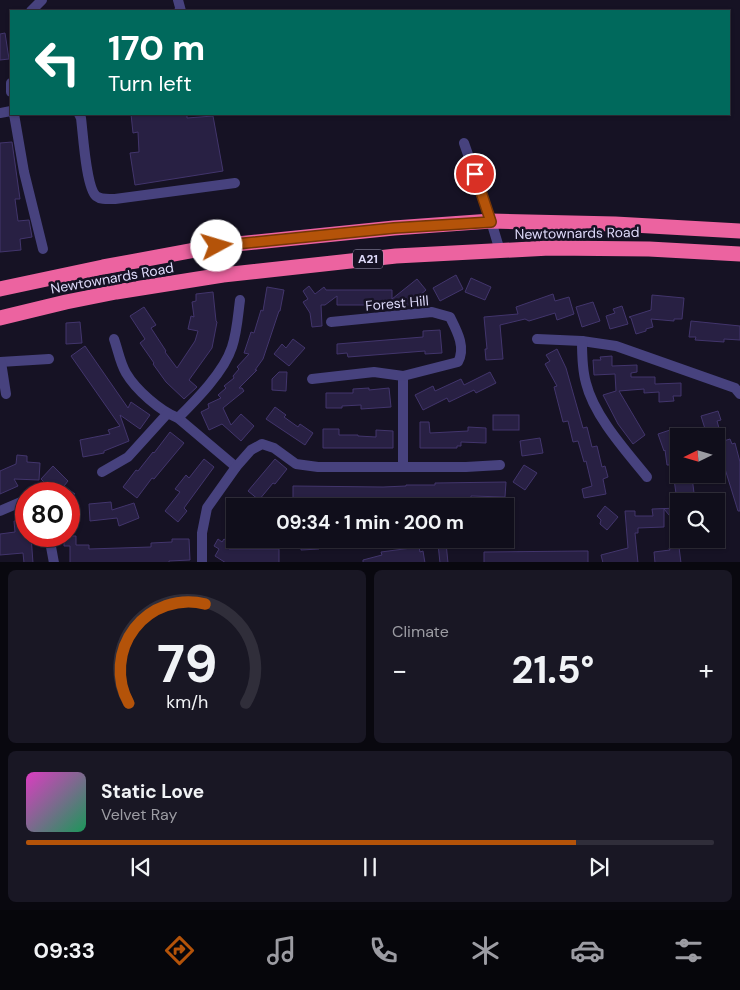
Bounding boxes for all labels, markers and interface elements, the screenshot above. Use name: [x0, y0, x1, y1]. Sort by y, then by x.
text: 170 m: [108, 25, 205, 71]
icon: left: [25, 30, 90, 95]
text: Turn left: [108, 69, 192, 98]
pin: [454, 153, 496, 195]
icon: arrive: [461, 160, 489, 188]
position arrow: [190, 219, 242, 271]
street label: Newtownards Road: [514, 223, 640, 243]
road number: A21: [353, 250, 383, 268]
street label: Newtownards Road: [49, 258, 175, 298]
street label: Forest Hill: [365, 291, 429, 315]
north arrow: [670, 428, 725, 482]
map controls: [670, 428, 725, 548]
speed limit sign: 80: [15, 482, 80, 547]
button: search: [670, 493, 725, 548]
text: 09:34 · 1 min · 200 m: [276, 510, 464, 535]
text: Climate: [392, 621, 449, 642]
text: 79: [157, 630, 217, 698]
text: 21.5°: [512, 645, 594, 695]
text: −: [392, 652, 407, 689]
text: +: [699, 652, 714, 689]
text: km/h: [166, 690, 208, 714]
text: Static Love: [101, 779, 204, 804]
text: Velvet Ray: [101, 804, 177, 825]
icon: previous: [127, 853, 155, 881]
icon: pause: [356, 853, 384, 881]
icon: next: [585, 853, 613, 881]
icon: directions: [162, 933, 197, 968]
icon: music: [264, 933, 299, 968]
icon: phone: [366, 933, 401, 968]
icon: climate: [468, 933, 503, 968]
icon: car: [570, 933, 605, 968]
icon: filters: [671, 933, 706, 968]
text: 09:33: [33, 936, 95, 965]

